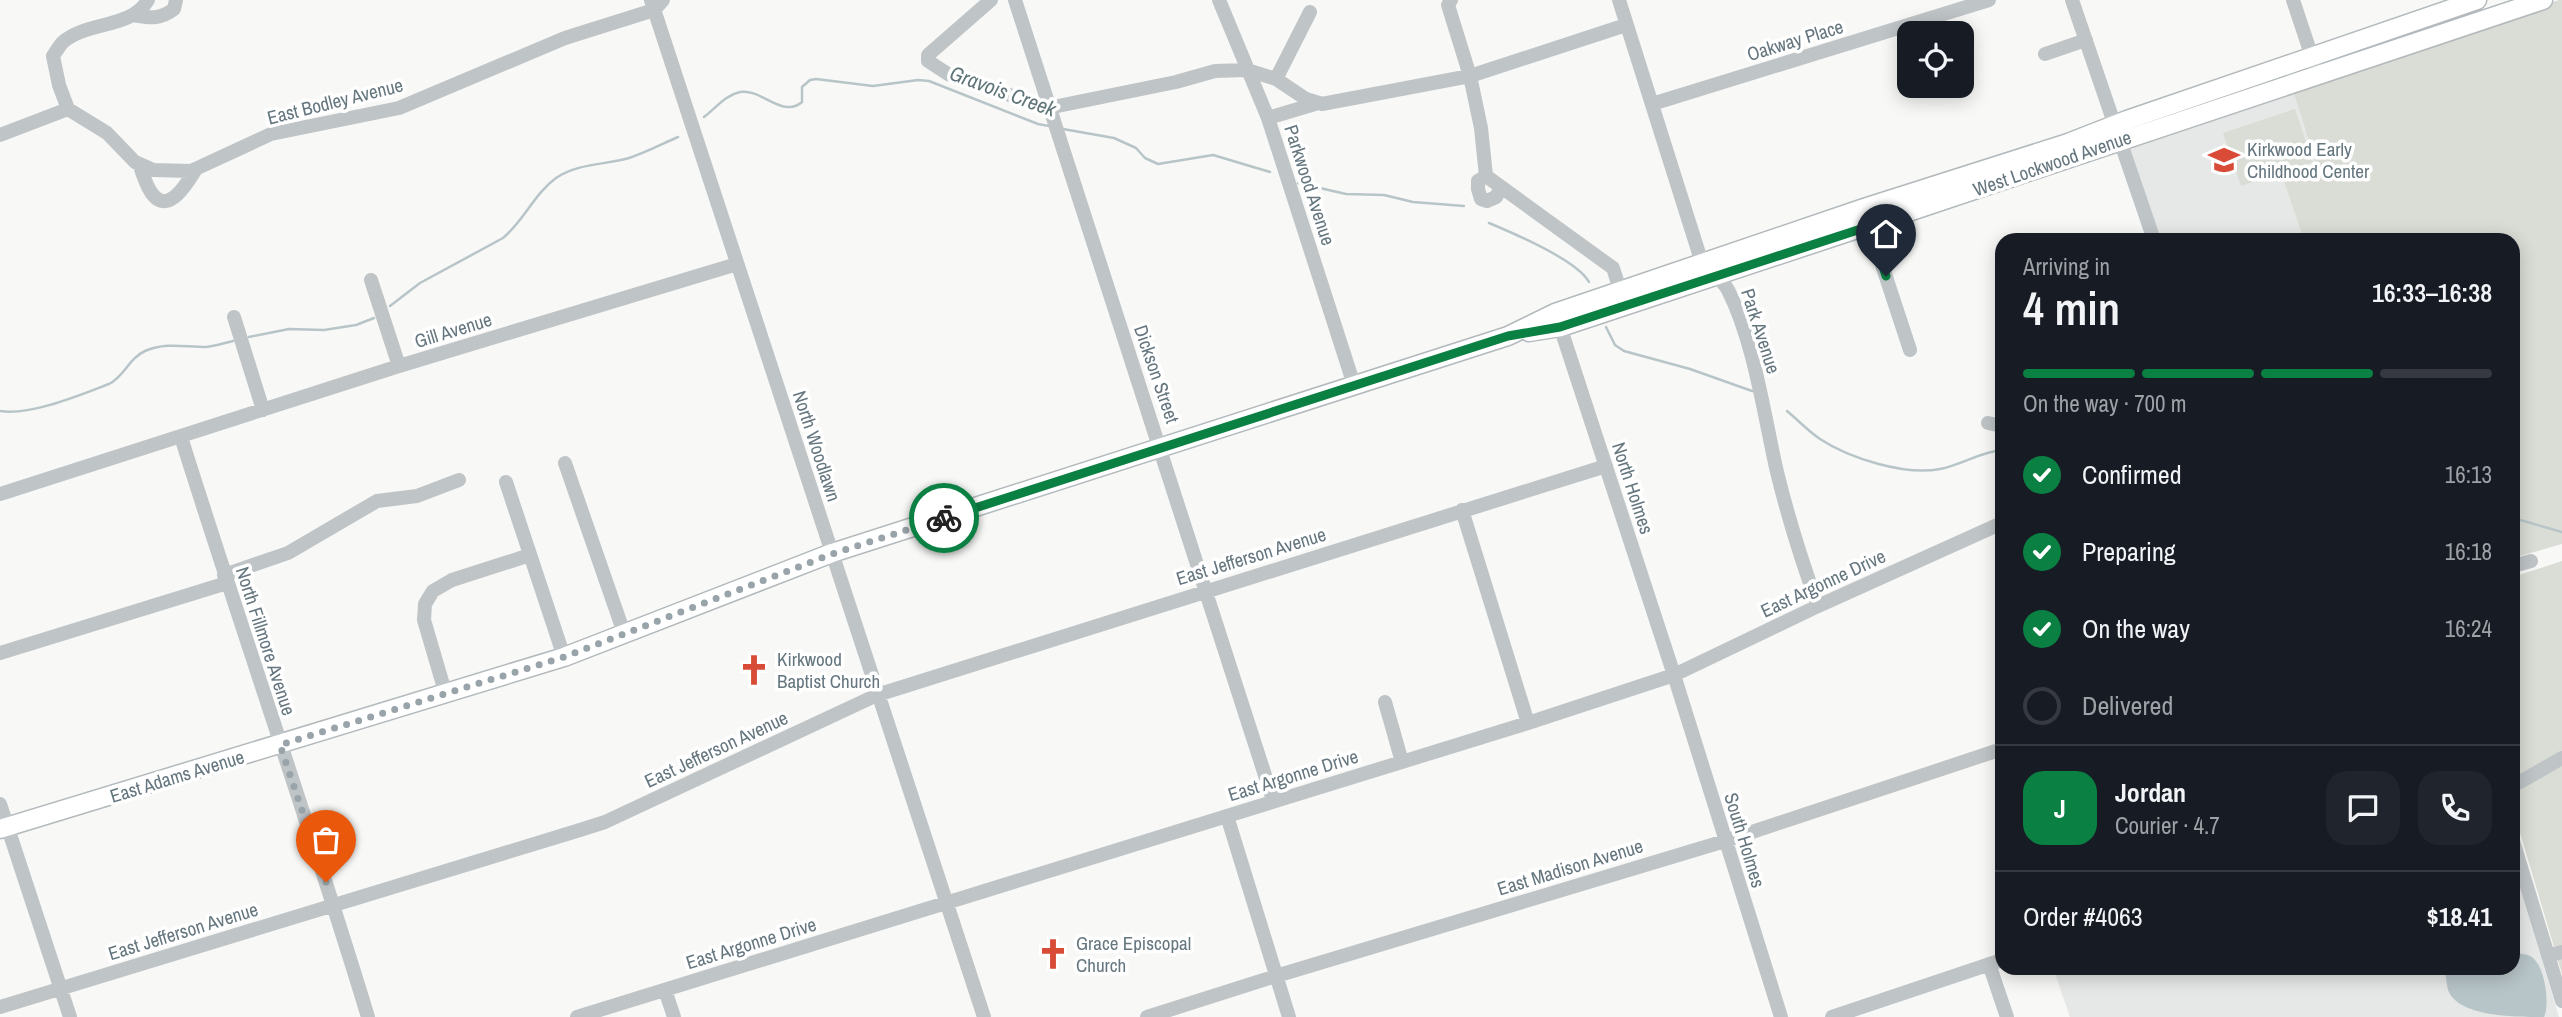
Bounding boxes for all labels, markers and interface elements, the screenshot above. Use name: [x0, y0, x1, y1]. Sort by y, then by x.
street label: Oakway Place: [1744, 13, 1846, 67]
map controls: [1897, 21, 1974, 98]
button: locate: [1897, 21, 1974, 98]
water label: Gravois Creek: [946, 58, 1061, 124]
street label: East Bodley Avenue: [264, 72, 406, 130]
street label: Parkwood Avenue: [1278, 121, 1342, 249]
street label: West Lockwood Avenue: [1969, 124, 2135, 202]
place label: Kirkwood Early Childhood Center: [2247, 136, 2370, 184]
school or university icon: Kirkwood Early Childhood Center: [2207, 143, 2241, 177]
pin: [1856, 204, 1916, 276]
icon: home: [1867, 215, 1905, 253]
text: Arriving in: [2023, 251, 2110, 282]
text: 16:33–16:38: [2372, 275, 2492, 310]
text: 4 min: [2023, 277, 2120, 339]
street label: Park Avenue: [1735, 285, 1787, 377]
street label: Gill Avenue: [411, 306, 495, 354]
street label: Dickson Street: [1128, 321, 1186, 427]
street label: North Woodlawn: [787, 387, 847, 505]
text: On the way · 700 m: [2023, 388, 2187, 419]
street label: North Holmes: [1606, 439, 1660, 537]
icon: check: [2023, 456, 2061, 494]
text: Confirmed: [2082, 457, 2182, 492]
text: 16:13: [2445, 459, 2492, 490]
courier: [909, 483, 979, 553]
icon: bike: [925, 499, 963, 537]
street label: East Jefferson Avenue: [1173, 521, 1329, 591]
icon: check: [2023, 533, 2061, 571]
text: Preparing: [2082, 534, 2176, 569]
text: 16:18: [2445, 536, 2492, 567]
street label: East Argonne Drive: [1756, 543, 1890, 623]
street label: North Fillmore Avenue: [230, 563, 302, 719]
icon: check: [2023, 610, 2061, 648]
text: On the way: [2082, 611, 2190, 646]
text: 16:24: [2445, 613, 2492, 644]
place label: Kirkwood Baptist Church: [777, 646, 880, 694]
church icon: Kirkwood Baptist Church: [737, 653, 771, 687]
text: Delivered: [2082, 688, 2173, 723]
street label: East Jefferson Avenue: [640, 704, 792, 794]
street label: East Adams Avenue: [107, 743, 247, 809]
street label: East Argonne Drive: [1225, 743, 1361, 807]
button: chat: [2326, 771, 2400, 845]
button: phone: [2418, 771, 2492, 845]
text: Jordan: [2115, 775, 2186, 810]
street label: South Holmes: [1718, 789, 1772, 891]
text: J: [2054, 791, 2066, 826]
pin: [296, 810, 356, 882]
text: Courier · 4.7: [2115, 810, 2220, 841]
icon: bag: [307, 821, 345, 859]
street label: East Madison Avenue: [1494, 832, 1646, 902]
street label: East Jefferson Avenue: [105, 896, 261, 966]
text: Order #4063: [2023, 899, 2143, 934]
text: $18.41: [2427, 899, 2492, 934]
street label: East Argonne Drive: [683, 911, 819, 975]
place label: Grace Episcopal Church: [1076, 930, 1191, 978]
church icon: Grace Episcopal Church: [1036, 937, 1070, 971]

